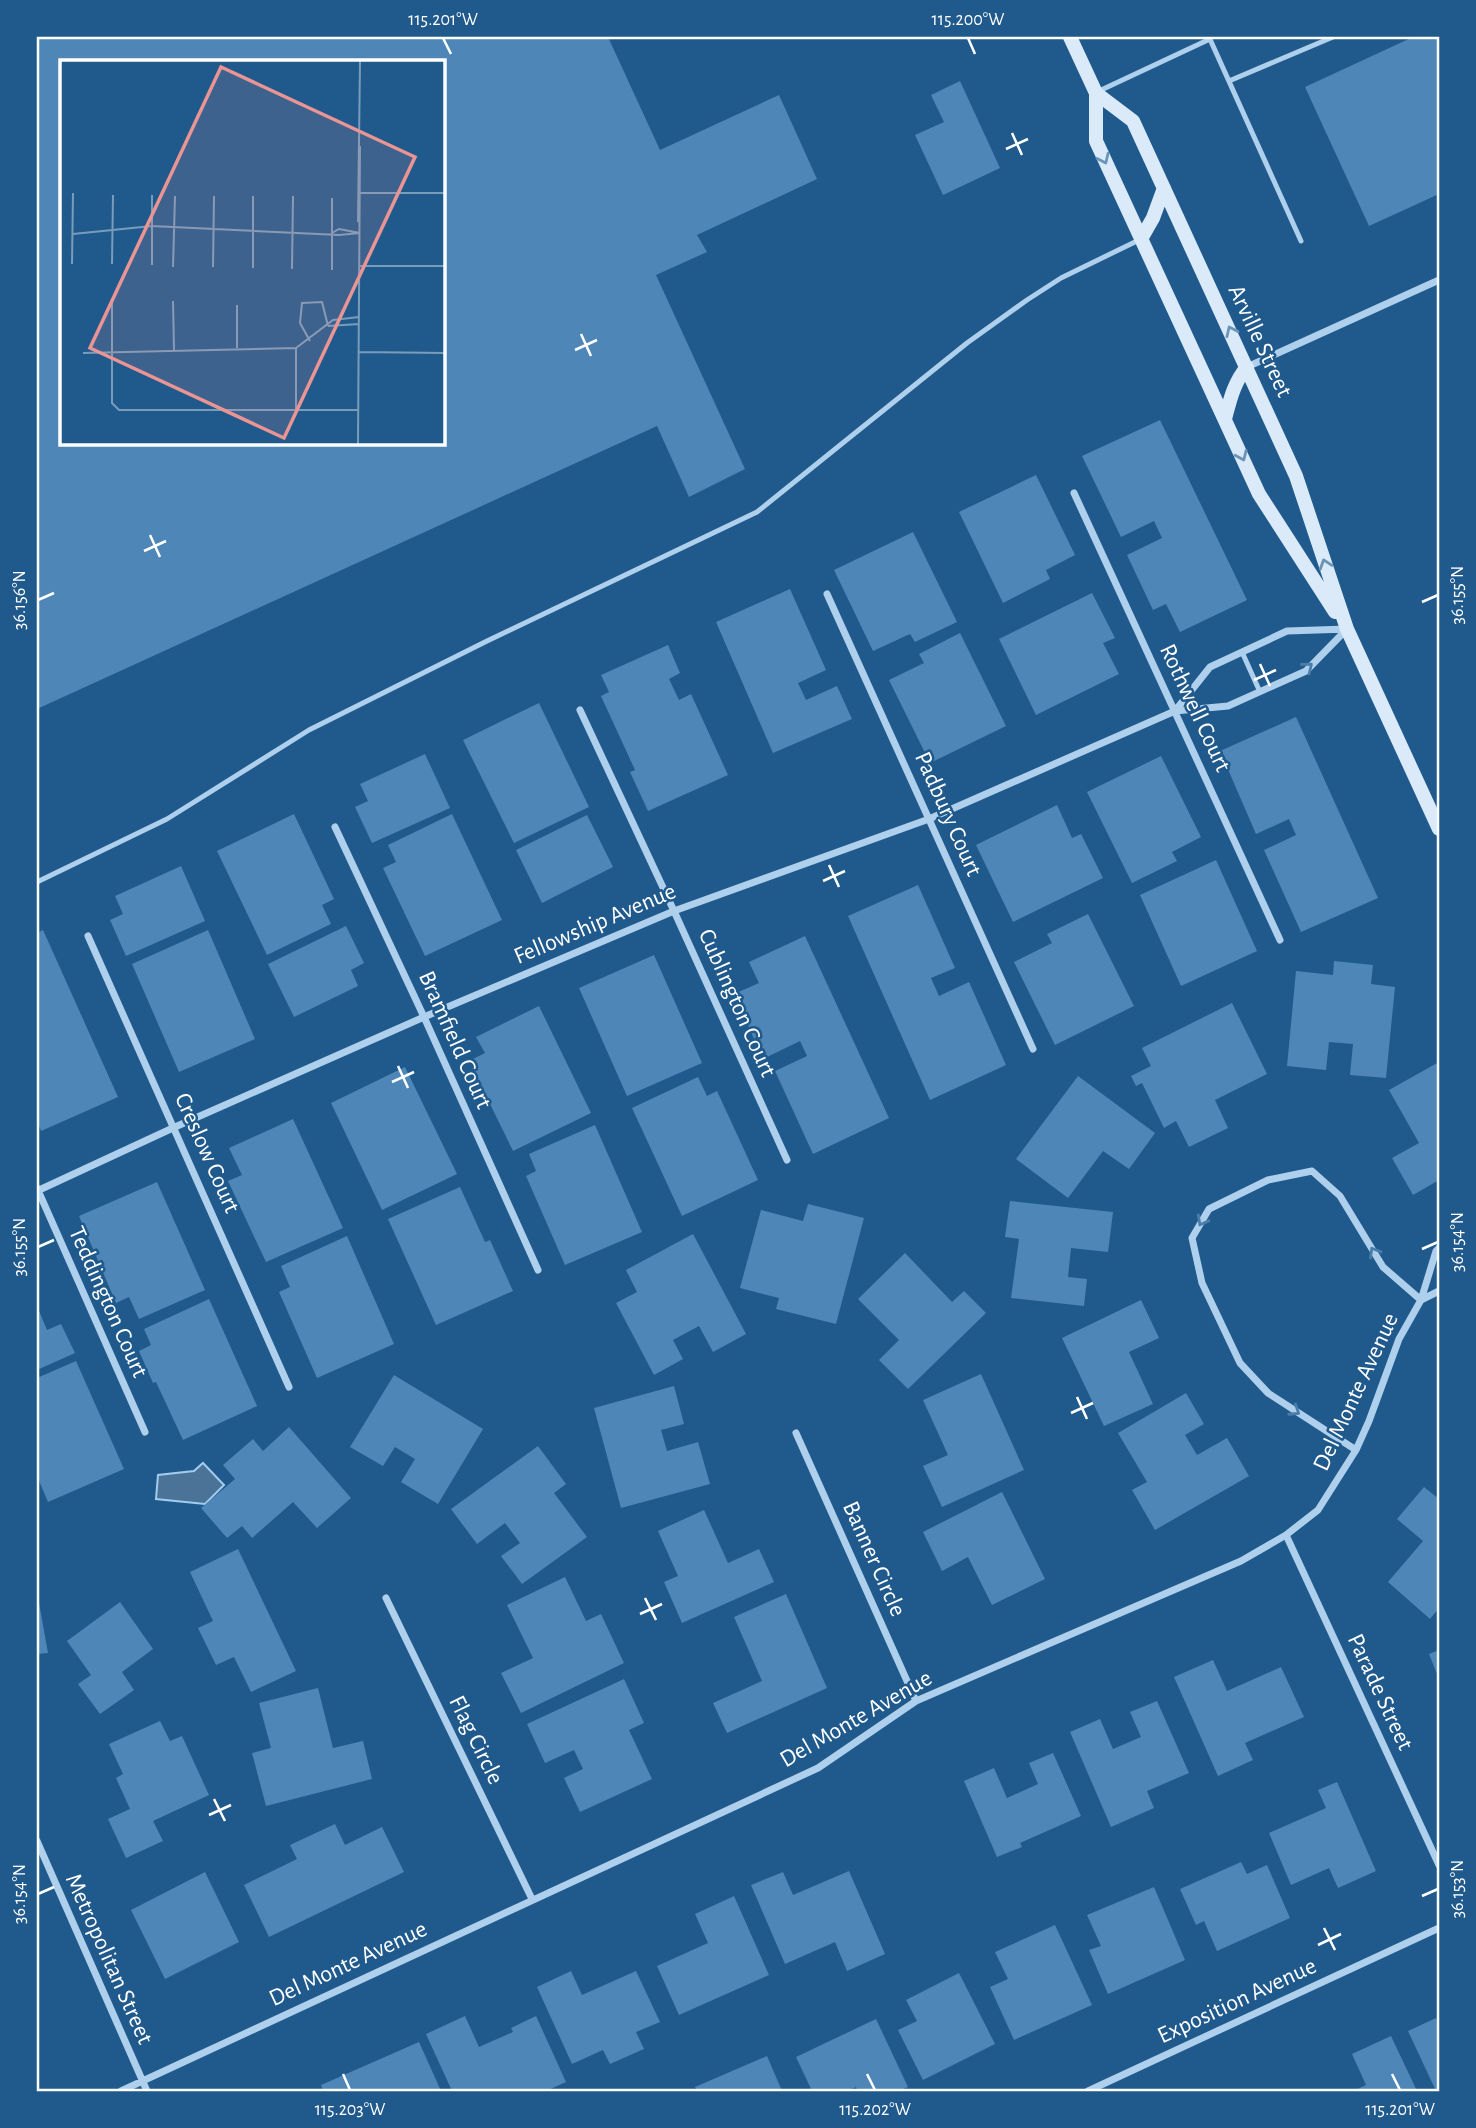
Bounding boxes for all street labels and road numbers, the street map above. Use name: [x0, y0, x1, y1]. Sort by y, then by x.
street label: Arville Street: [1224, 281, 1297, 401]
street label: Rothwell Court: [1155, 640, 1235, 776]
street label: Padbury Court: [910, 748, 986, 880]
street label: Fellowship Avenue: [511, 879, 679, 969]
street label: Cublington Court: [694, 926, 780, 1081]
street label: Bramfield Court: [414, 968, 496, 1113]
street label: Creslow Court: [170, 1089, 244, 1217]
street label: Teddington Court: [64, 1223, 152, 1381]
street label: Del Monte Avenue: [1309, 1309, 1403, 1475]
street label: Banner Circle: [838, 1498, 910, 1620]
street label: Parade Street: [1343, 1630, 1417, 1754]
street label: Del Monte Avenue: [776, 1666, 936, 1772]
street label: Flag Circle: [444, 1692, 508, 1788]
street label: Metropolitan Street: [61, 1870, 157, 2048]
street label: Del Monte Avenue: [265, 1917, 431, 2011]
street label: Exposition Avenue: [1154, 1954, 1320, 2048]

